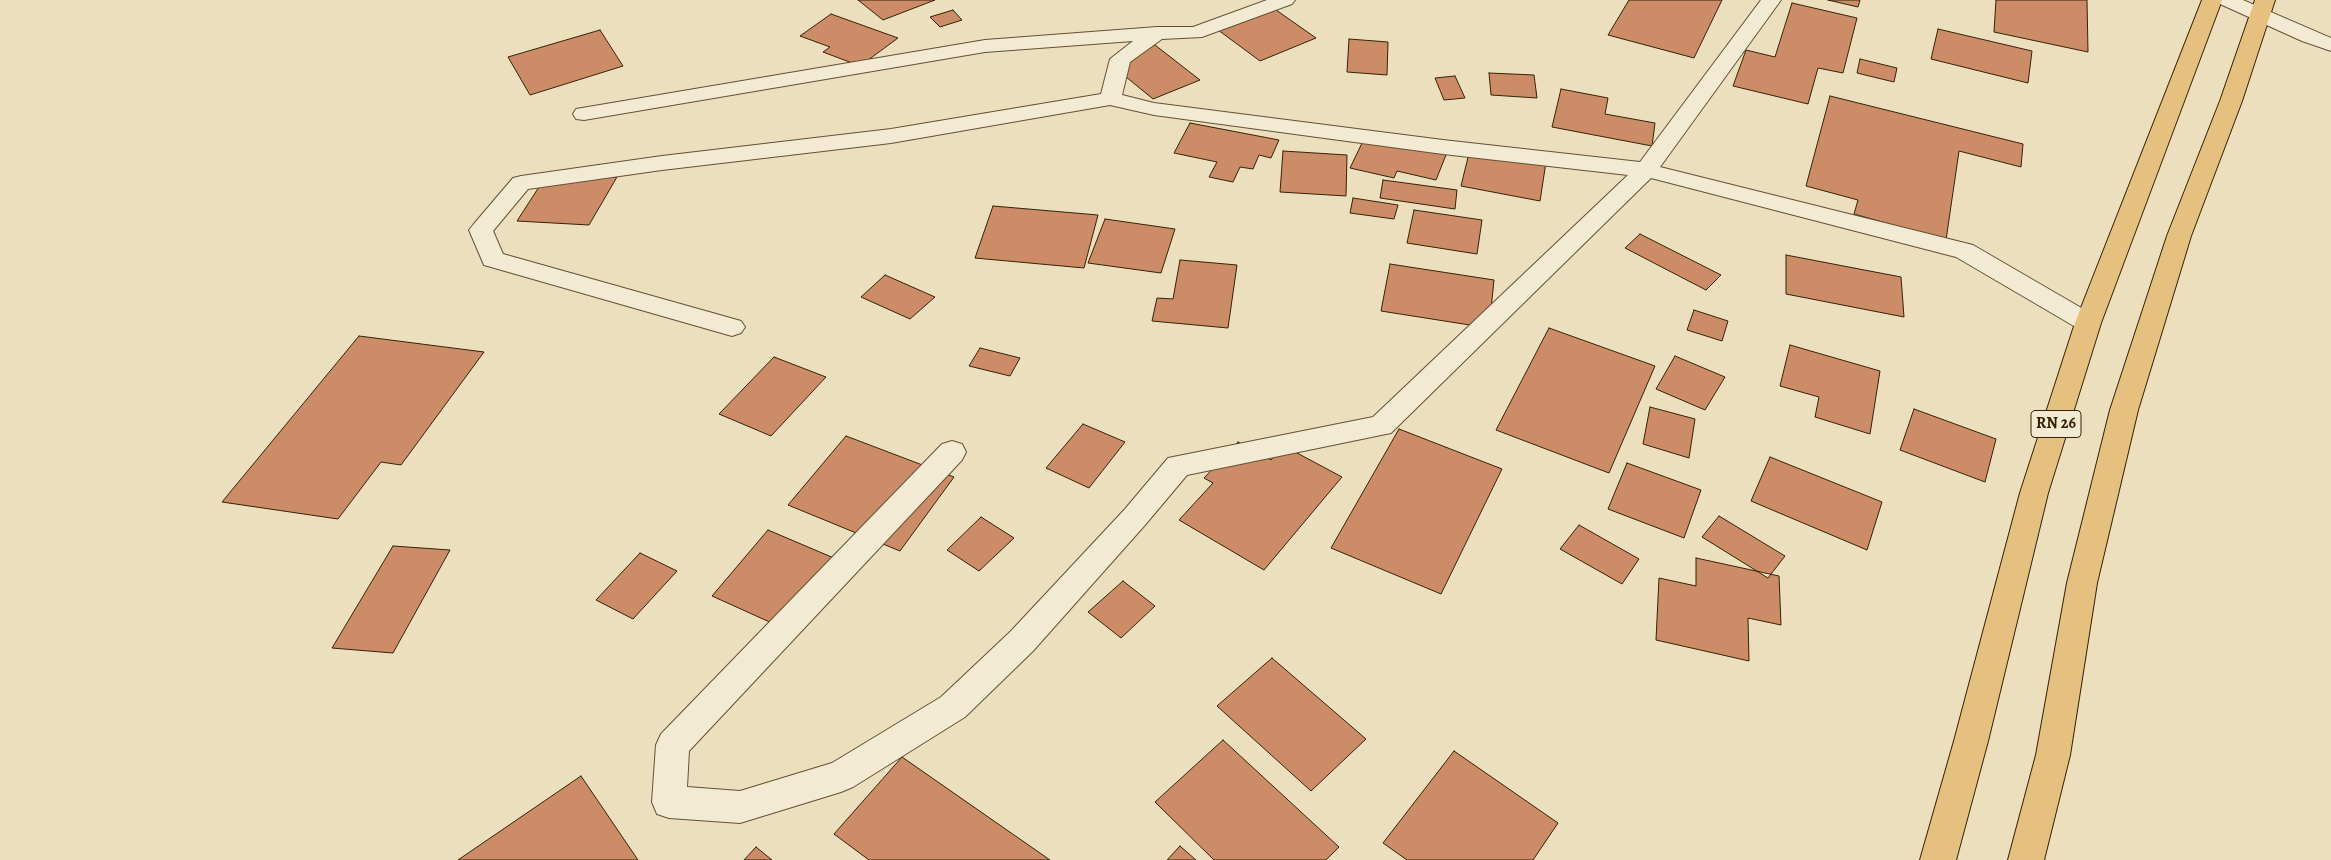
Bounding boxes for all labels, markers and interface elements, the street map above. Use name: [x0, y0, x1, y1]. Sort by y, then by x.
road number: RN 26: [2031, 410, 2081, 438]

